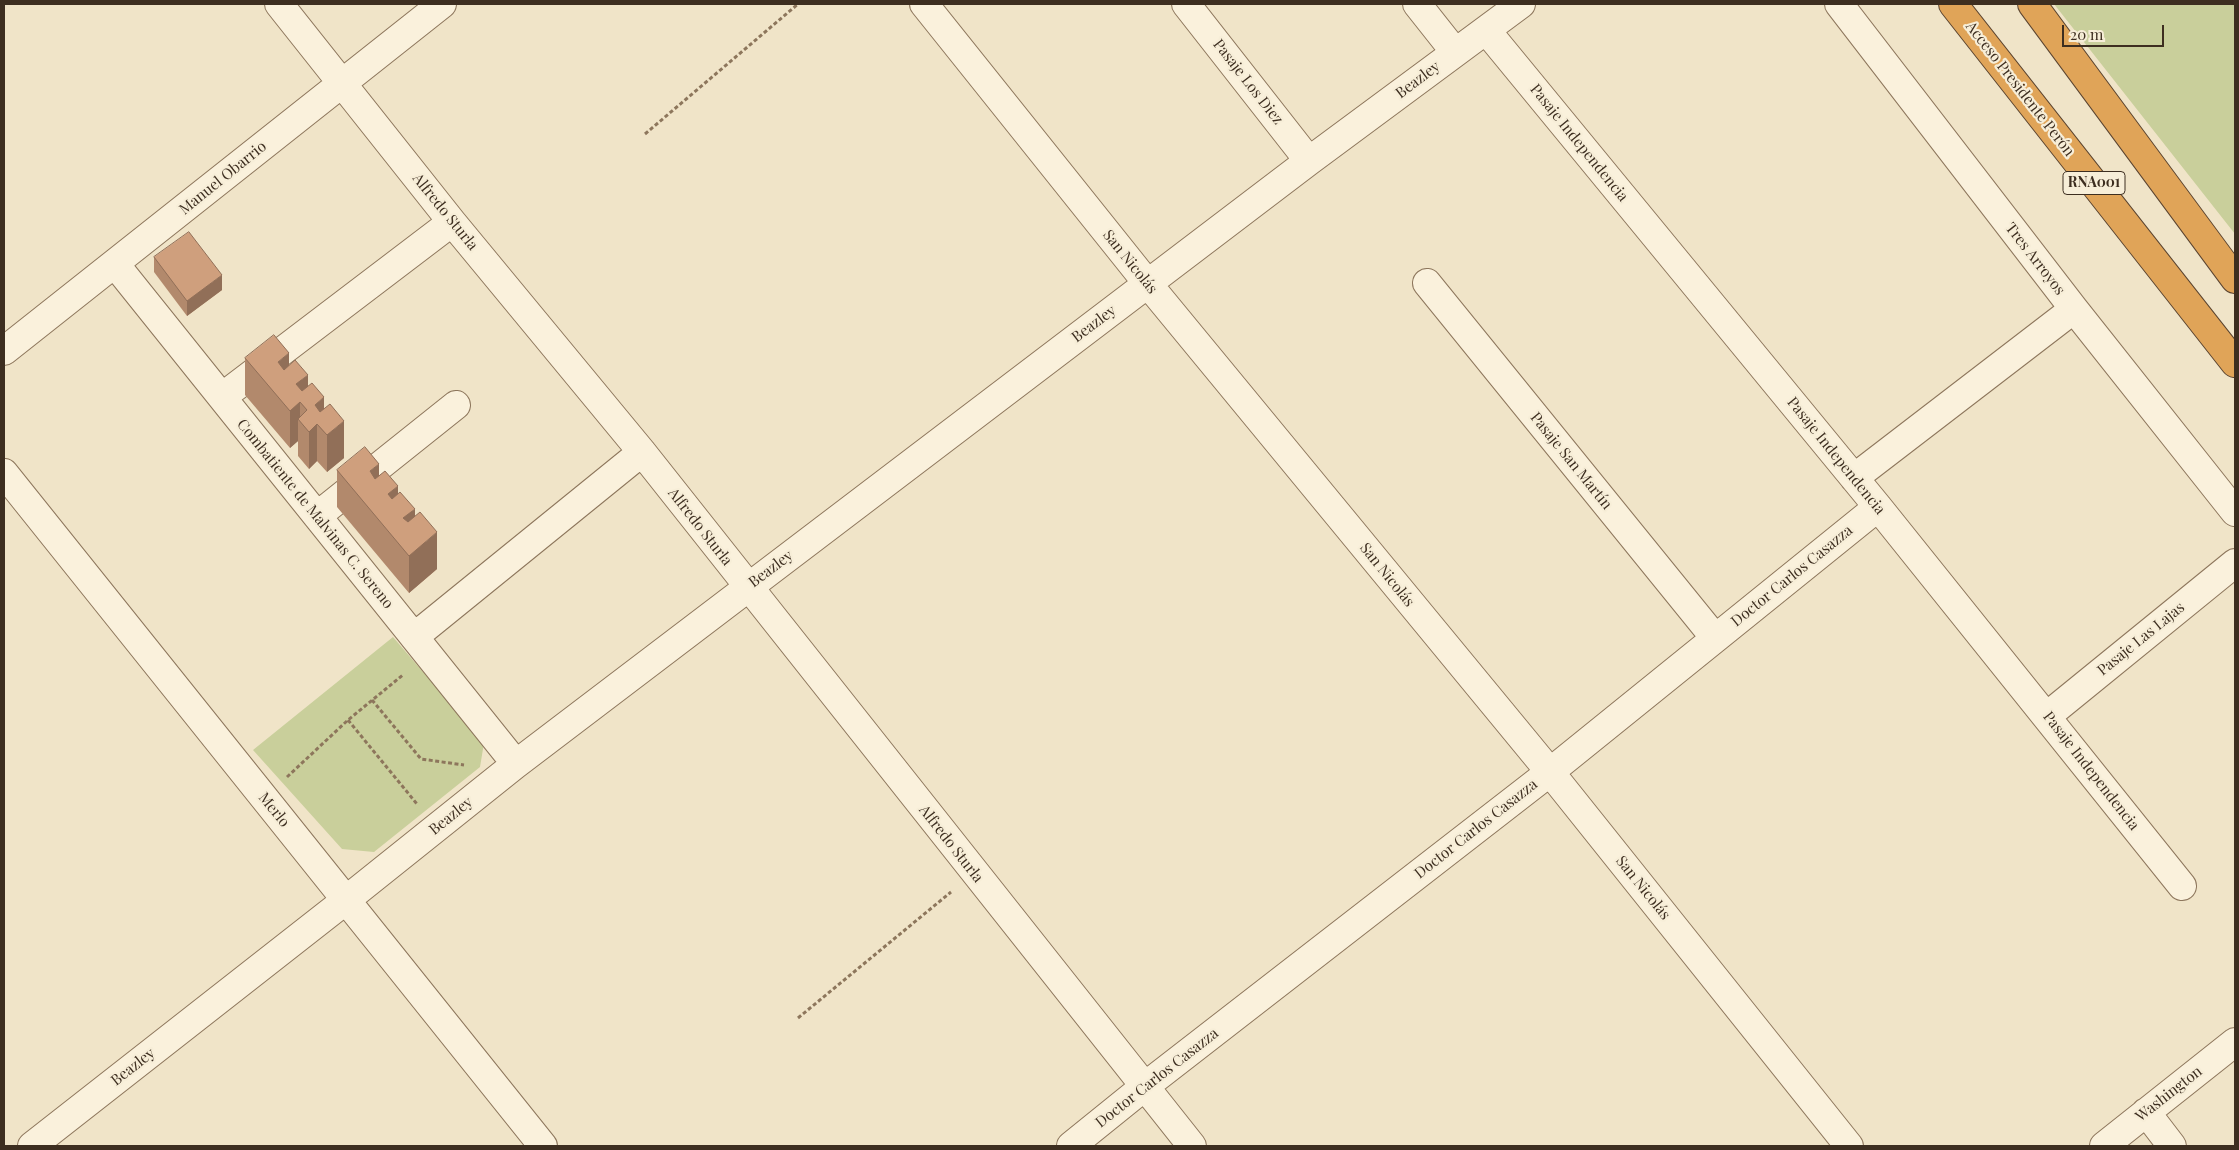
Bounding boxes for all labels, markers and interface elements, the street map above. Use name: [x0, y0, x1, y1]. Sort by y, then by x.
scale bar: [2064, 15, 2166, 47]
street label: Acceso Presidente Perón: [1962, 18, 2078, 160]
text: 20 m: [2070, 24, 2103, 44]
street label: Pasaje Los Diez: [1209, 36, 1287, 128]
street label: Beazley: [1392, 58, 1444, 102]
street label: Pasaje Independencia: [1526, 81, 1632, 205]
street label: Manuel Obarrio: [176, 137, 270, 219]
street label: Alfredo Sturla: [409, 170, 481, 254]
road number: RNA001: [2063, 172, 2125, 194]
street label: Tres Arroyos: [2001, 219, 2069, 299]
street label: San Nicolás: [1099, 226, 1161, 298]
street label: Beazley: [1068, 302, 1120, 346]
street label: Pasaje Independencia: [1783, 394, 1889, 518]
street label: Pasaje San Martín: [1526, 409, 1616, 513]
street label: Combatiente de Malvinas C. Sereno: [233, 416, 397, 612]
street label: Alfredo Sturla: [664, 485, 736, 569]
street label: Doctor Carlos Casazza: [1728, 521, 1856, 631]
street label: San Nicolás: [1356, 539, 1418, 611]
street label: Beazley: [745, 547, 797, 591]
street label: Pasaje Las Lajas: [2094, 598, 2188, 680]
street label: Pasaje Independencia: [2039, 708, 2143, 834]
street label: Doctor Carlos Casazza: [1411, 775, 1541, 883]
street label: Merlo: [255, 789, 293, 831]
street label: Beazley: [426, 793, 476, 839]
street label: Alfredo Sturla: [915, 802, 987, 886]
street label: San Nicolás: [1612, 852, 1674, 924]
street label: Doctor Carlos Casazza: [1092, 1024, 1222, 1132]
street label: Beazley: [107, 1044, 159, 1090]
street label: Washington: [2132, 1062, 2206, 1126]

